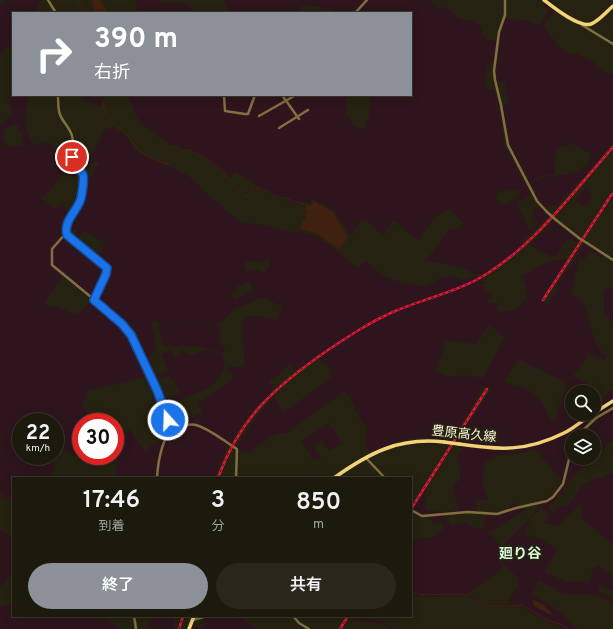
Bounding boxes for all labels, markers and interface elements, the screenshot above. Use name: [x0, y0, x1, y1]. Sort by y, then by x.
text: 390 m: [94, 22, 178, 58]
icon: right: [28, 28, 80, 80]
text: 右折: [94, 62, 130, 85]
pin: [55, 140, 89, 174]
icon: arrive: [61, 146, 83, 168]
map controls: [565, 385, 601, 465]
button: search: [565, 385, 601, 421]
position arrow: [147, 399, 189, 441]
speed limit sign: 30: [72, 413, 124, 465]
text: 22: [26, 421, 50, 447]
street label: 豊原高久線: [431, 423, 497, 446]
button: layers: [565, 429, 601, 465]
text: km/h: [26, 442, 50, 455]
text: 17:46: [83, 486, 140, 516]
text: 3: [211, 486, 225, 516]
text: 850: [296, 488, 341, 518]
text: m: [313, 517, 324, 533]
text: 到着: [98, 519, 124, 535]
text: 分: [211, 519, 225, 535]
district label: 廻り谷: [499, 546, 542, 563]
button: 終了: [28, 563, 208, 609]
button: 共有: [216, 563, 396, 609]

